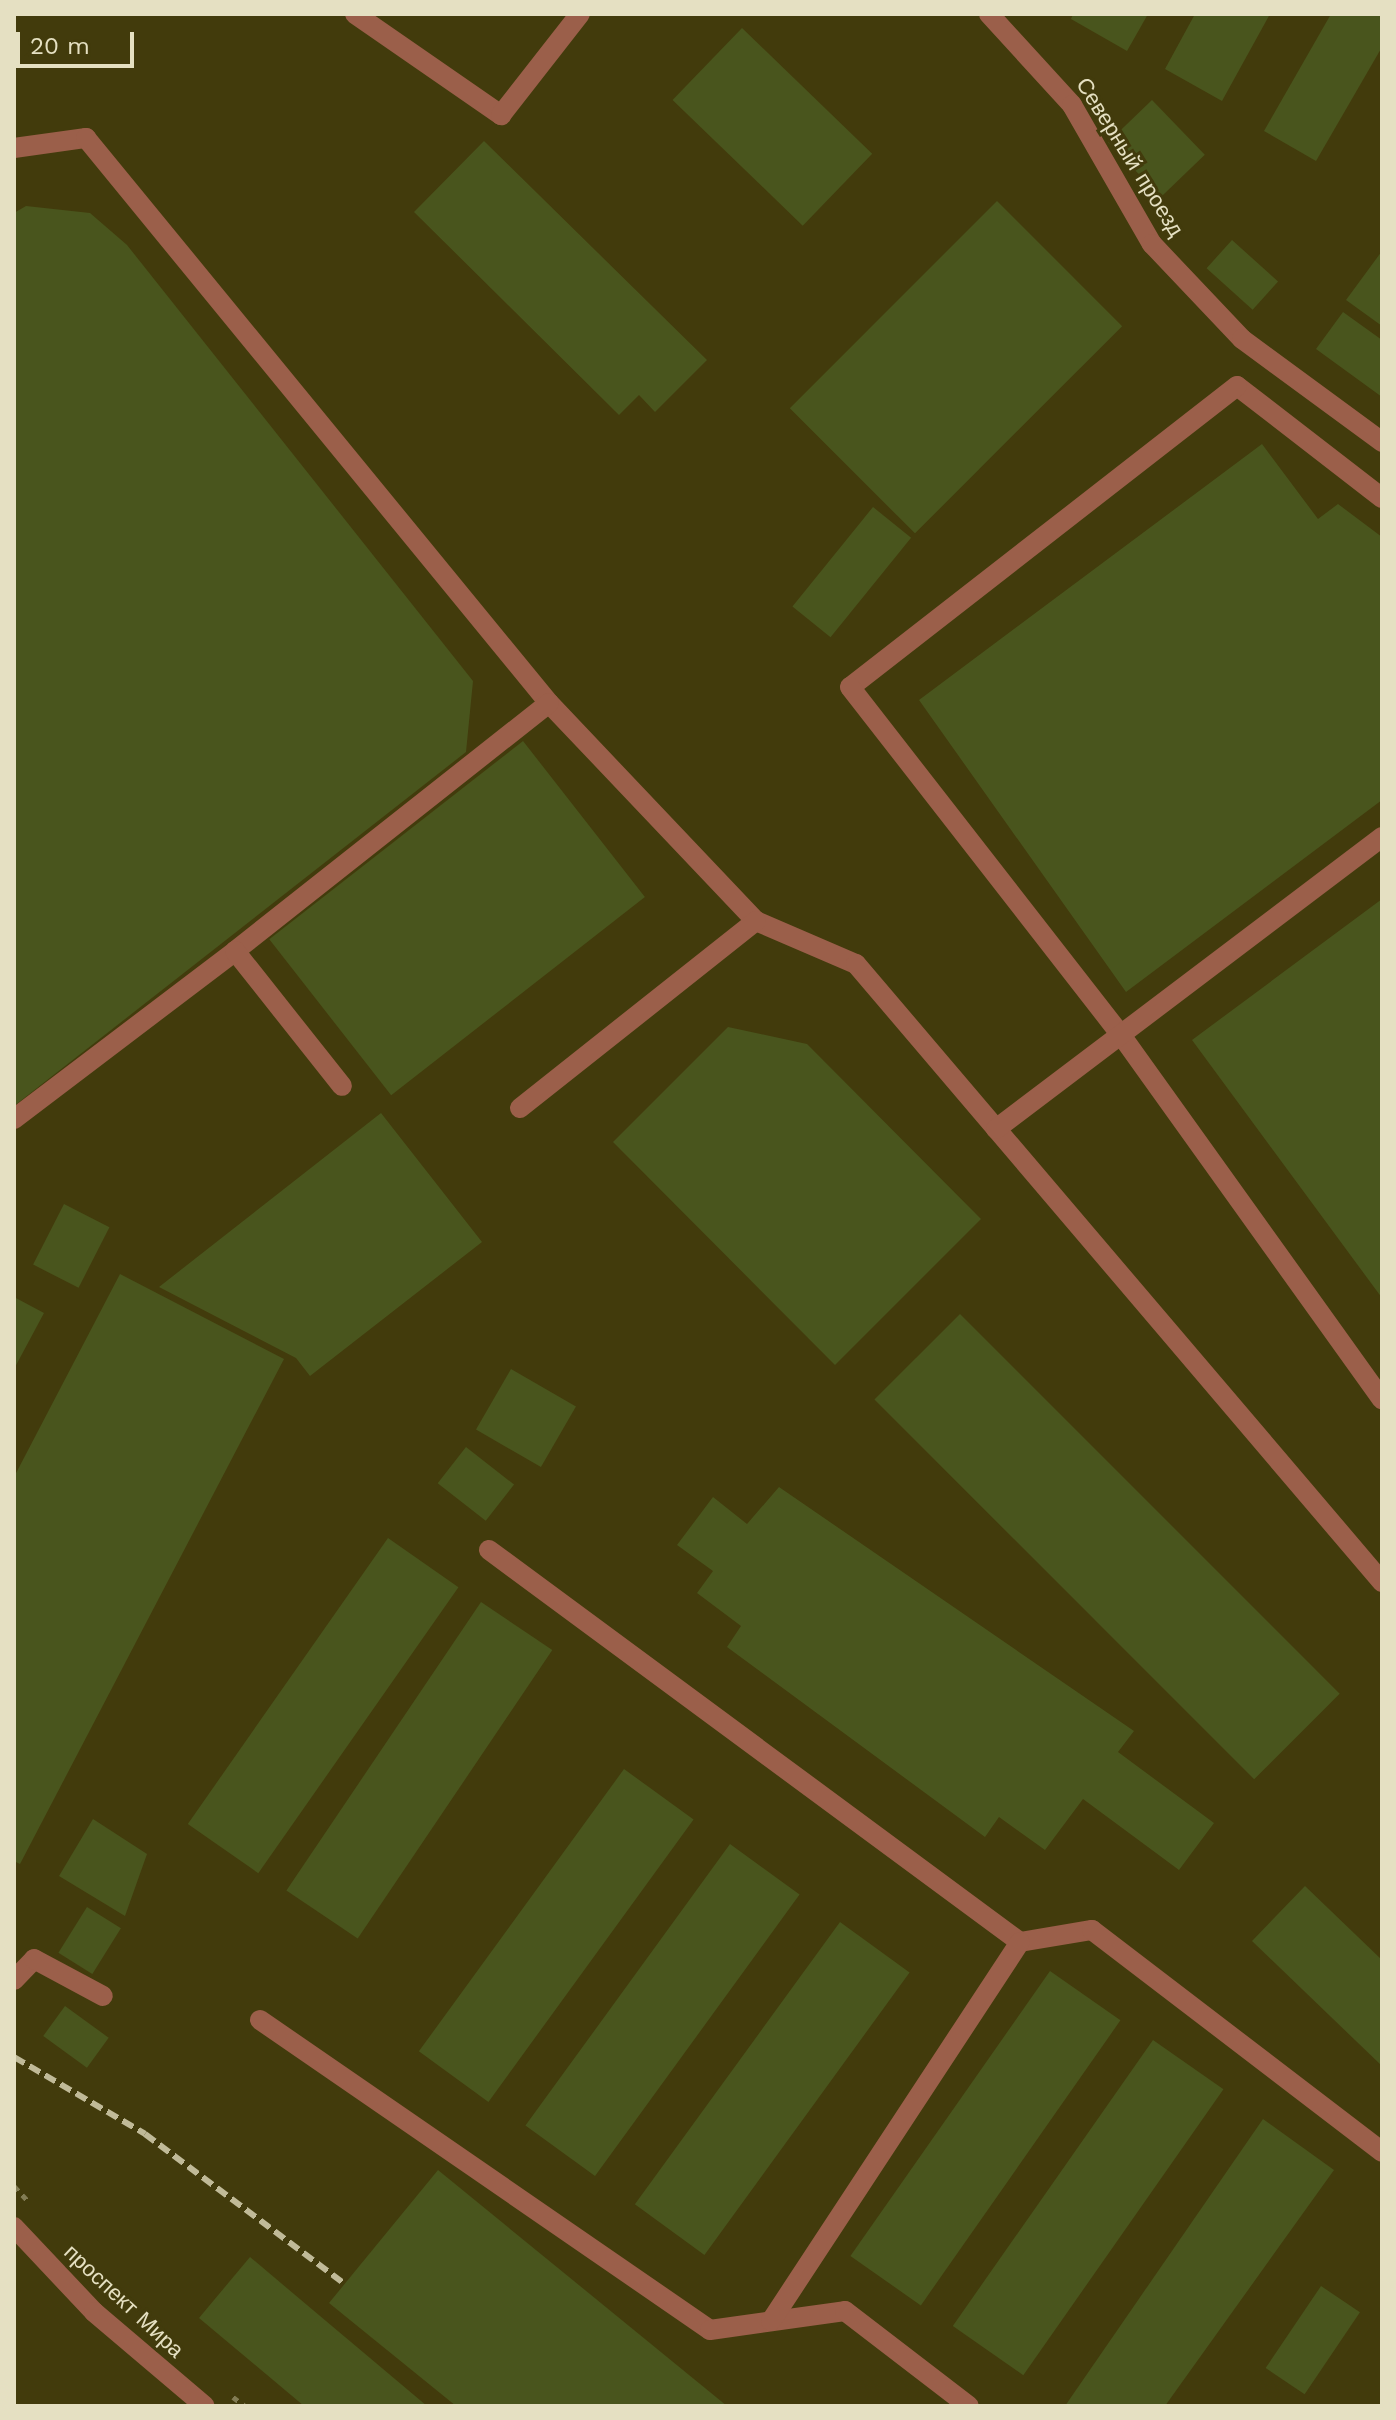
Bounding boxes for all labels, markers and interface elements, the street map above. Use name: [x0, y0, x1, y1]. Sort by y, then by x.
scale bar: [20, 16, 138, 66]
text: 20 m: [30, 32, 90, 60]
street label: Северный проезд: [1070, 73, 1190, 241]
street label: проспект Мира: [59, 2239, 189, 2363]

